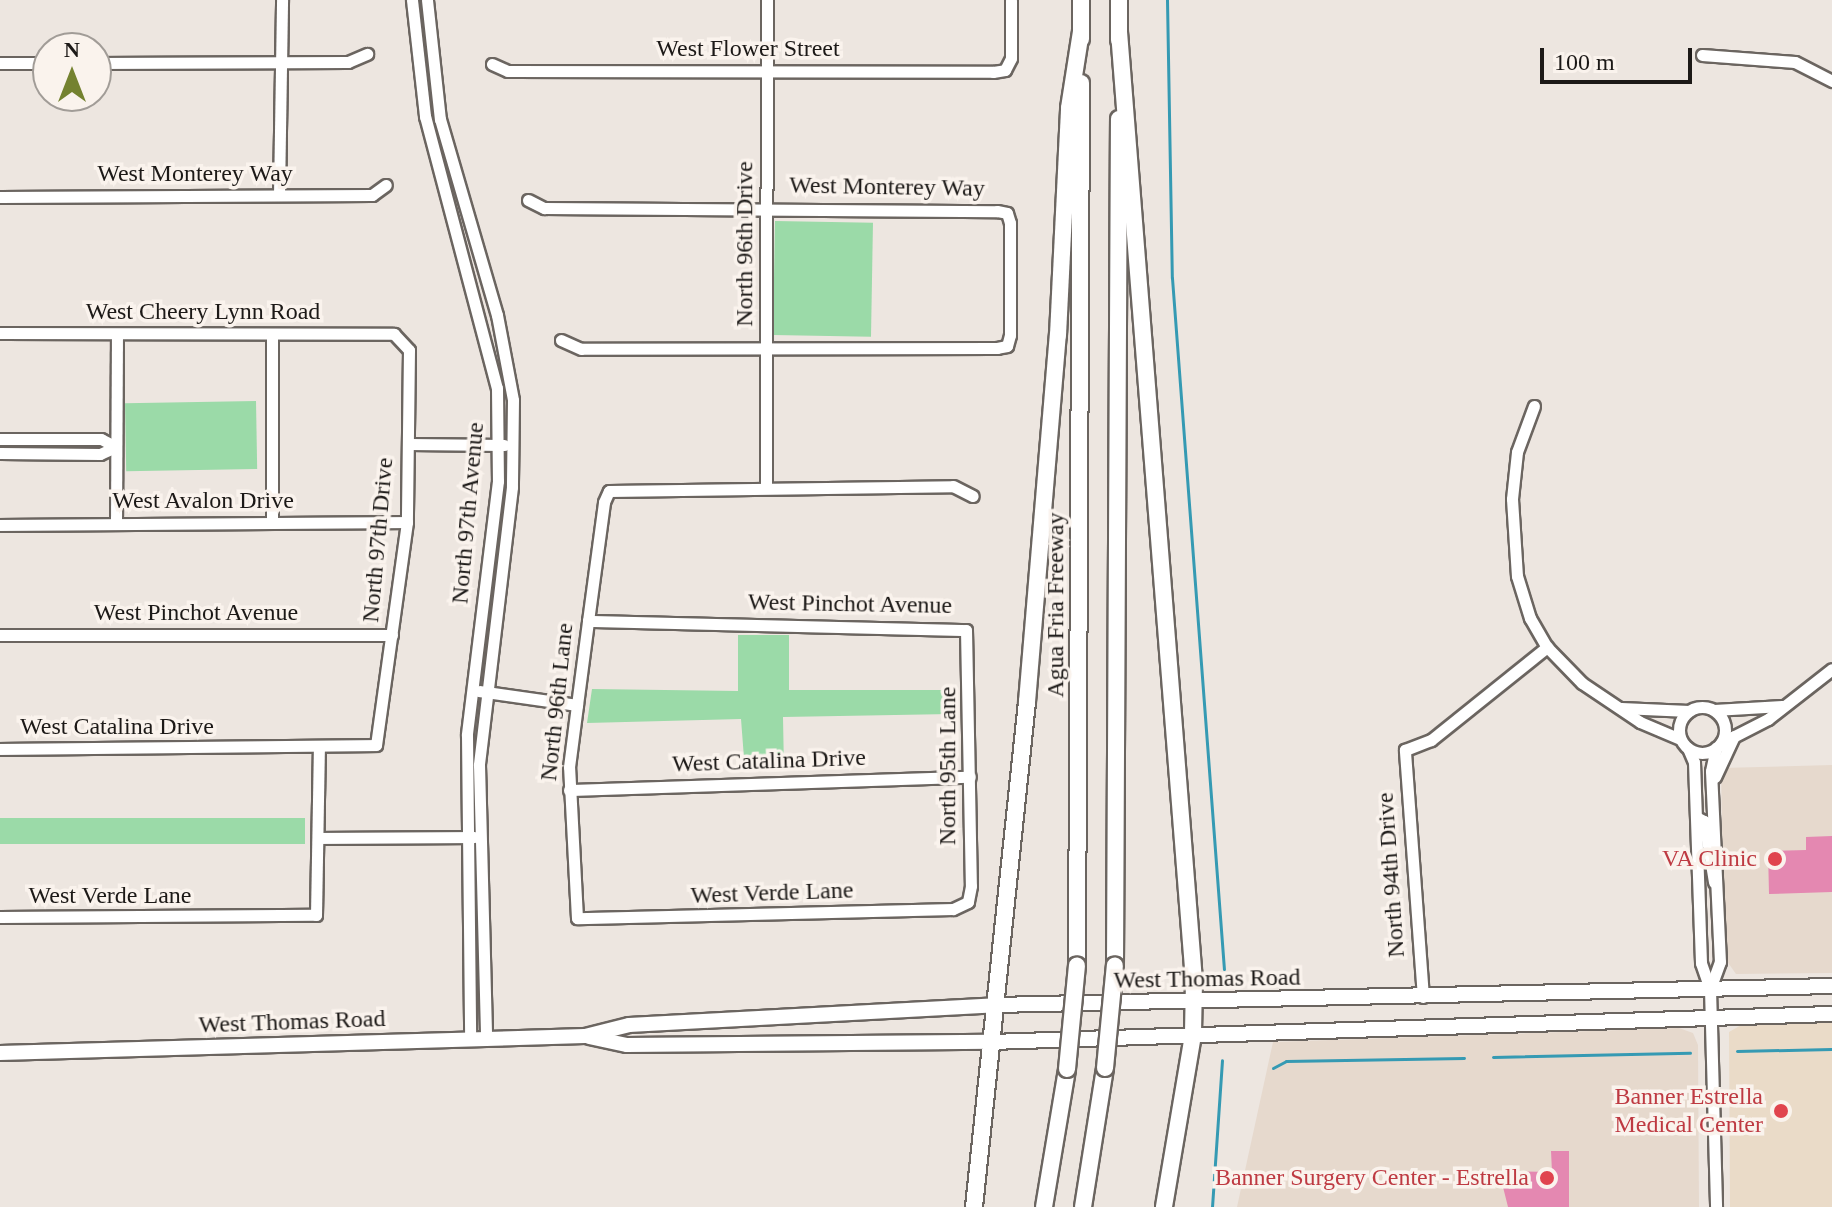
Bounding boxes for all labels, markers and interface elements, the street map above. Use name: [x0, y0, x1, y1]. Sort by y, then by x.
north arrow: [32, 32, 112, 112]
scale bar: [1544, 32, 1696, 82]
street label: West Flower Street: [656, 35, 840, 63]
text: N: [64, 37, 80, 62]
text: 100 m: [1554, 49, 1615, 75]
street label: West Monterey Way: [97, 160, 293, 188]
street label: North 96th Drive: [731, 161, 759, 327]
street label: West Monterey Way: [789, 171, 985, 203]
street label: West Cheery Lynn Road: [86, 298, 320, 326]
street label: North 97th Avenue: [446, 420, 490, 606]
street label: North 97th Drive: [356, 456, 400, 624]
street label: West Avalon Drive: [112, 487, 294, 515]
street label: Agua Fria Freeway: [1042, 512, 1070, 698]
street label: West Pinchot Avenue: [747, 588, 953, 620]
street label: West Pinchot Avenue: [93, 599, 299, 627]
street label: North 96th Lane: [534, 622, 580, 782]
street label: North 95th Lane: [934, 687, 962, 845]
street label: West Catalina Drive: [20, 713, 214, 741]
street label: West Catalina Drive: [672, 743, 866, 779]
street label: North 94th Drive: [1371, 792, 1411, 958]
place label: VA Clinic: [1661, 845, 1757, 873]
marker: VA Clinic: [1764, 848, 1786, 870]
street label: West Verde Lane: [690, 876, 854, 910]
street label: West Verde Lane: [28, 882, 192, 910]
street label: West Thomas Road: [1113, 963, 1301, 995]
street label: West Thomas Road: [198, 1004, 386, 1040]
place label: Banner Estrella Medical Center: [1614, 1083, 1763, 1139]
marker: Banner Estrella Medical Center: [1770, 1100, 1792, 1122]
place label: Banner Surgery Center - Estrella: [1215, 1164, 1529, 1192]
marker: Banner Surgery Center - Estrella: [1536, 1167, 1558, 1189]

